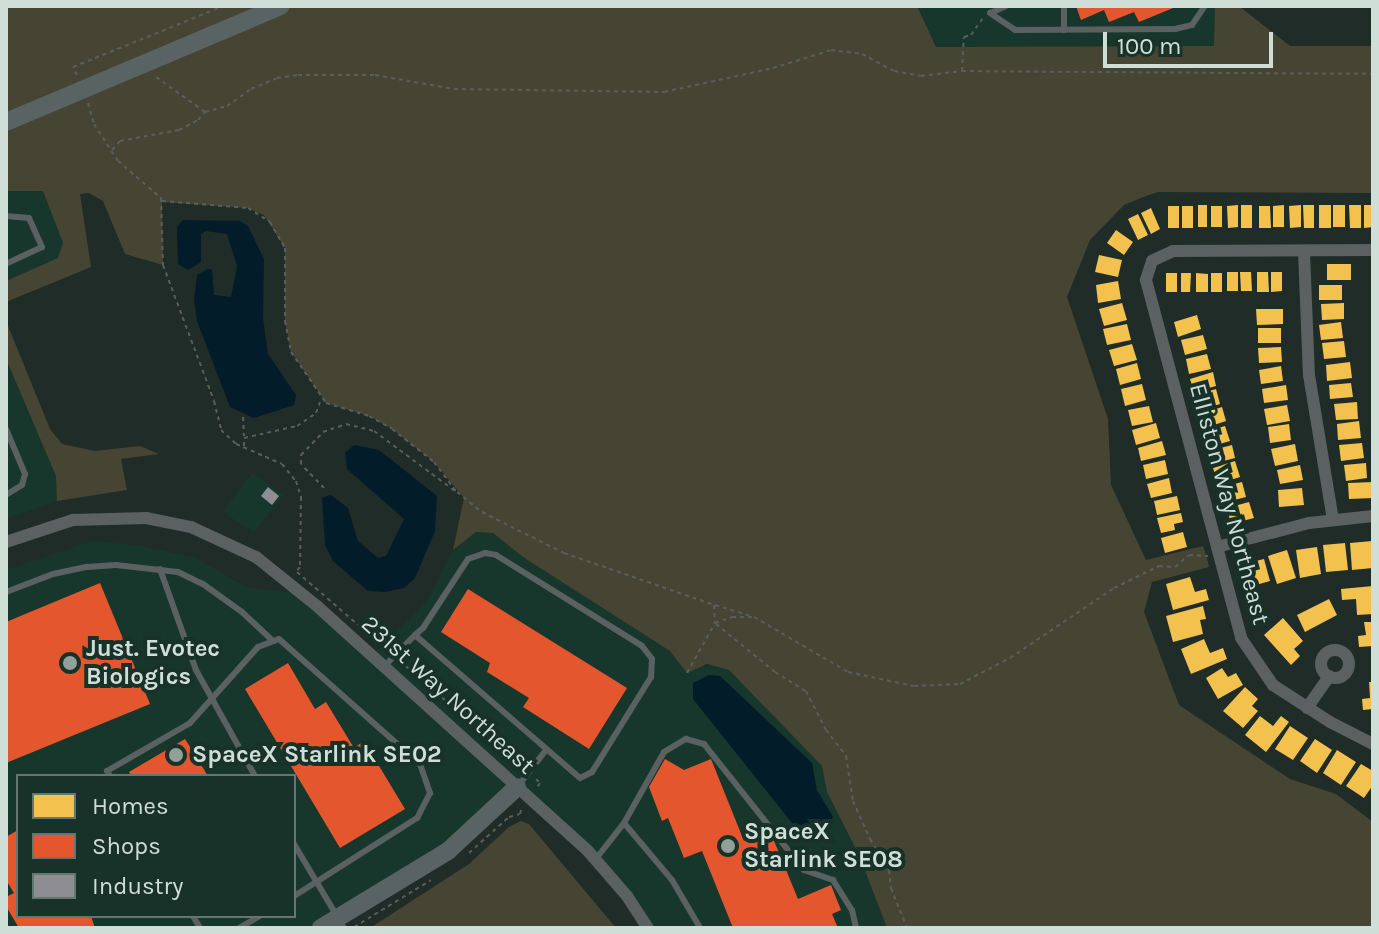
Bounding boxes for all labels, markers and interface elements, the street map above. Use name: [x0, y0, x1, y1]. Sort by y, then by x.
scale bar: [1107, 16, 1277, 66]
text: 100 m: [1117, 32, 1182, 60]
street label: Elliston Way Northeast: [1183, 380, 1275, 628]
street label: 231st Way Northeast: [356, 610, 540, 780]
place label: Just. Evotec Biologics: [86, 635, 220, 691]
marker: Just. Evotec Biologics: [61, 654, 79, 672]
place label: SpaceX Starlink SE02: [192, 741, 442, 769]
marker: SpaceX Starlink SE02: [167, 746, 185, 764]
legend: [16, 774, 296, 918]
text: Homes: [92, 792, 169, 820]
place label: SpaceX Starlink SE08: [744, 818, 903, 874]
text: Shops: [92, 832, 161, 860]
marker: SpaceX Starlink SE08: [719, 837, 737, 855]
text: Industry: [92, 872, 183, 900]

